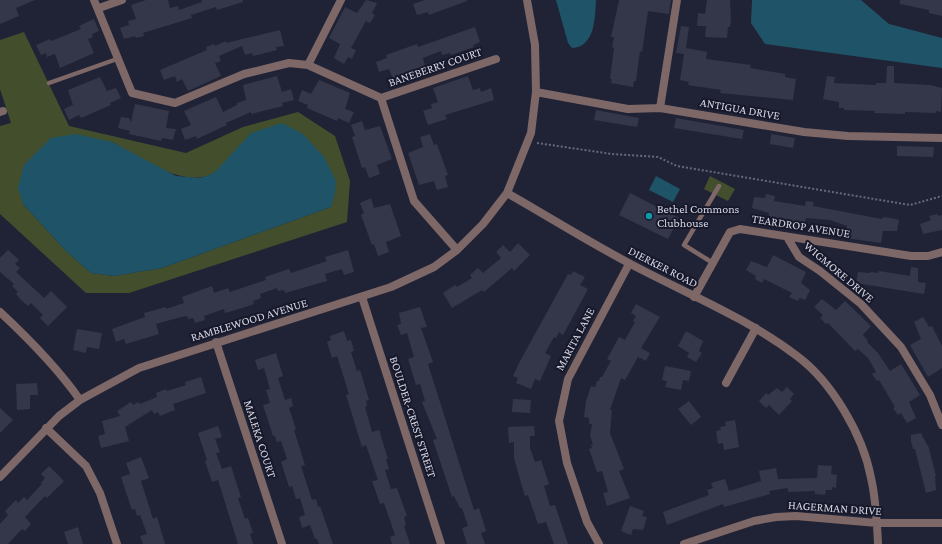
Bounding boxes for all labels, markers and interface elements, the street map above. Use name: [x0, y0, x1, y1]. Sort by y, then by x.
street label: BANEBERRY COURT: [386, 44, 484, 90]
street label: ANTIGUA DRIVE: [699, 95, 781, 123]
place label: Bethel Commons Clubhouse: [657, 202, 740, 230]
marker: Bethel Commons Clubhouse: [644, 211, 654, 221]
street label: TEARDROP AVENUE: [751, 211, 852, 241]
street label: WIGMORE DRIVE: [801, 239, 877, 306]
street label: DIERKER ROAD: [626, 243, 700, 291]
street label: RAMBLEWOOD AVENUE: [189, 295, 310, 344]
street label: MARITA LANE: [553, 305, 598, 373]
street label: BOULDER-CREST STREET: [387, 355, 439, 480]
street label: MALEKA COURT: [241, 398, 279, 480]
street label: HAGERMAN DRIVE: [788, 498, 883, 518]

